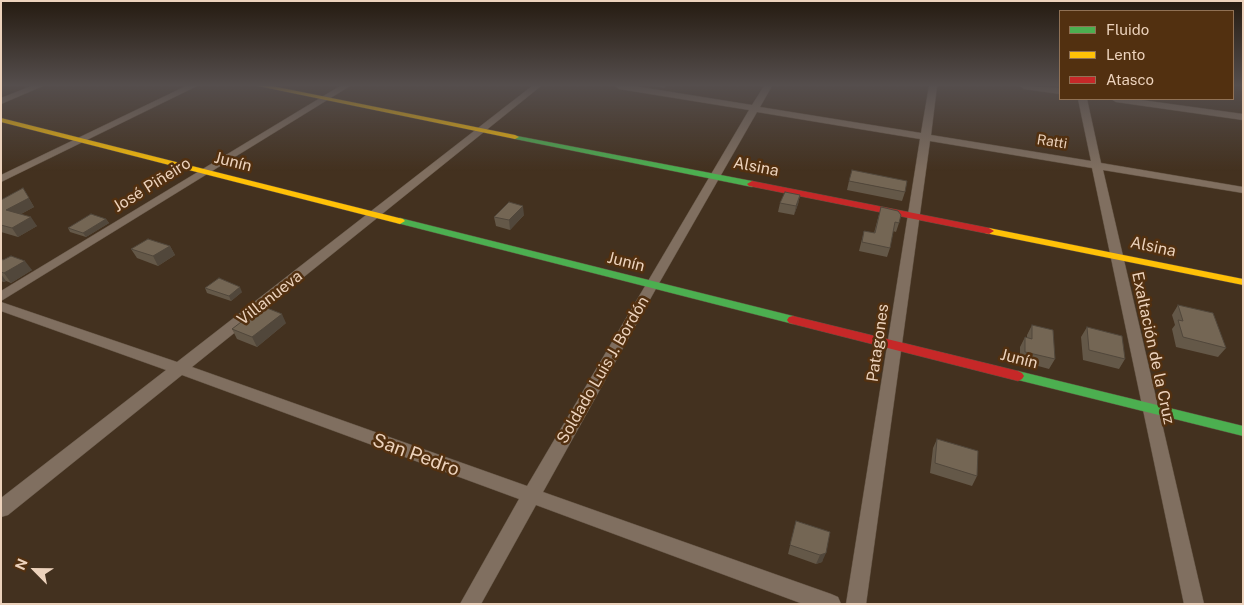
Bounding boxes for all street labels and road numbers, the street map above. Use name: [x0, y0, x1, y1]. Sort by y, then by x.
street label: Ratti: [1036, 131, 1068, 153]
street label: Junín: [212, 148, 254, 176]
street label: Alsina: [732, 153, 780, 181]
street label: José Piñeiro: [110, 154, 194, 216]
street label: Alsina: [1128, 233, 1178, 261]
street label: Junín: [605, 248, 647, 276]
street label: Villanueva: [234, 267, 306, 329]
street label: Exaltación de la Cruz: [1127, 270, 1179, 426]
street label: Soldado Luis J. Bordón: [553, 293, 653, 447]
street label: Patagones: [863, 303, 893, 383]
street label: Junín: [998, 345, 1040, 373]
street label: San Pedro: [369, 429, 463, 481]

